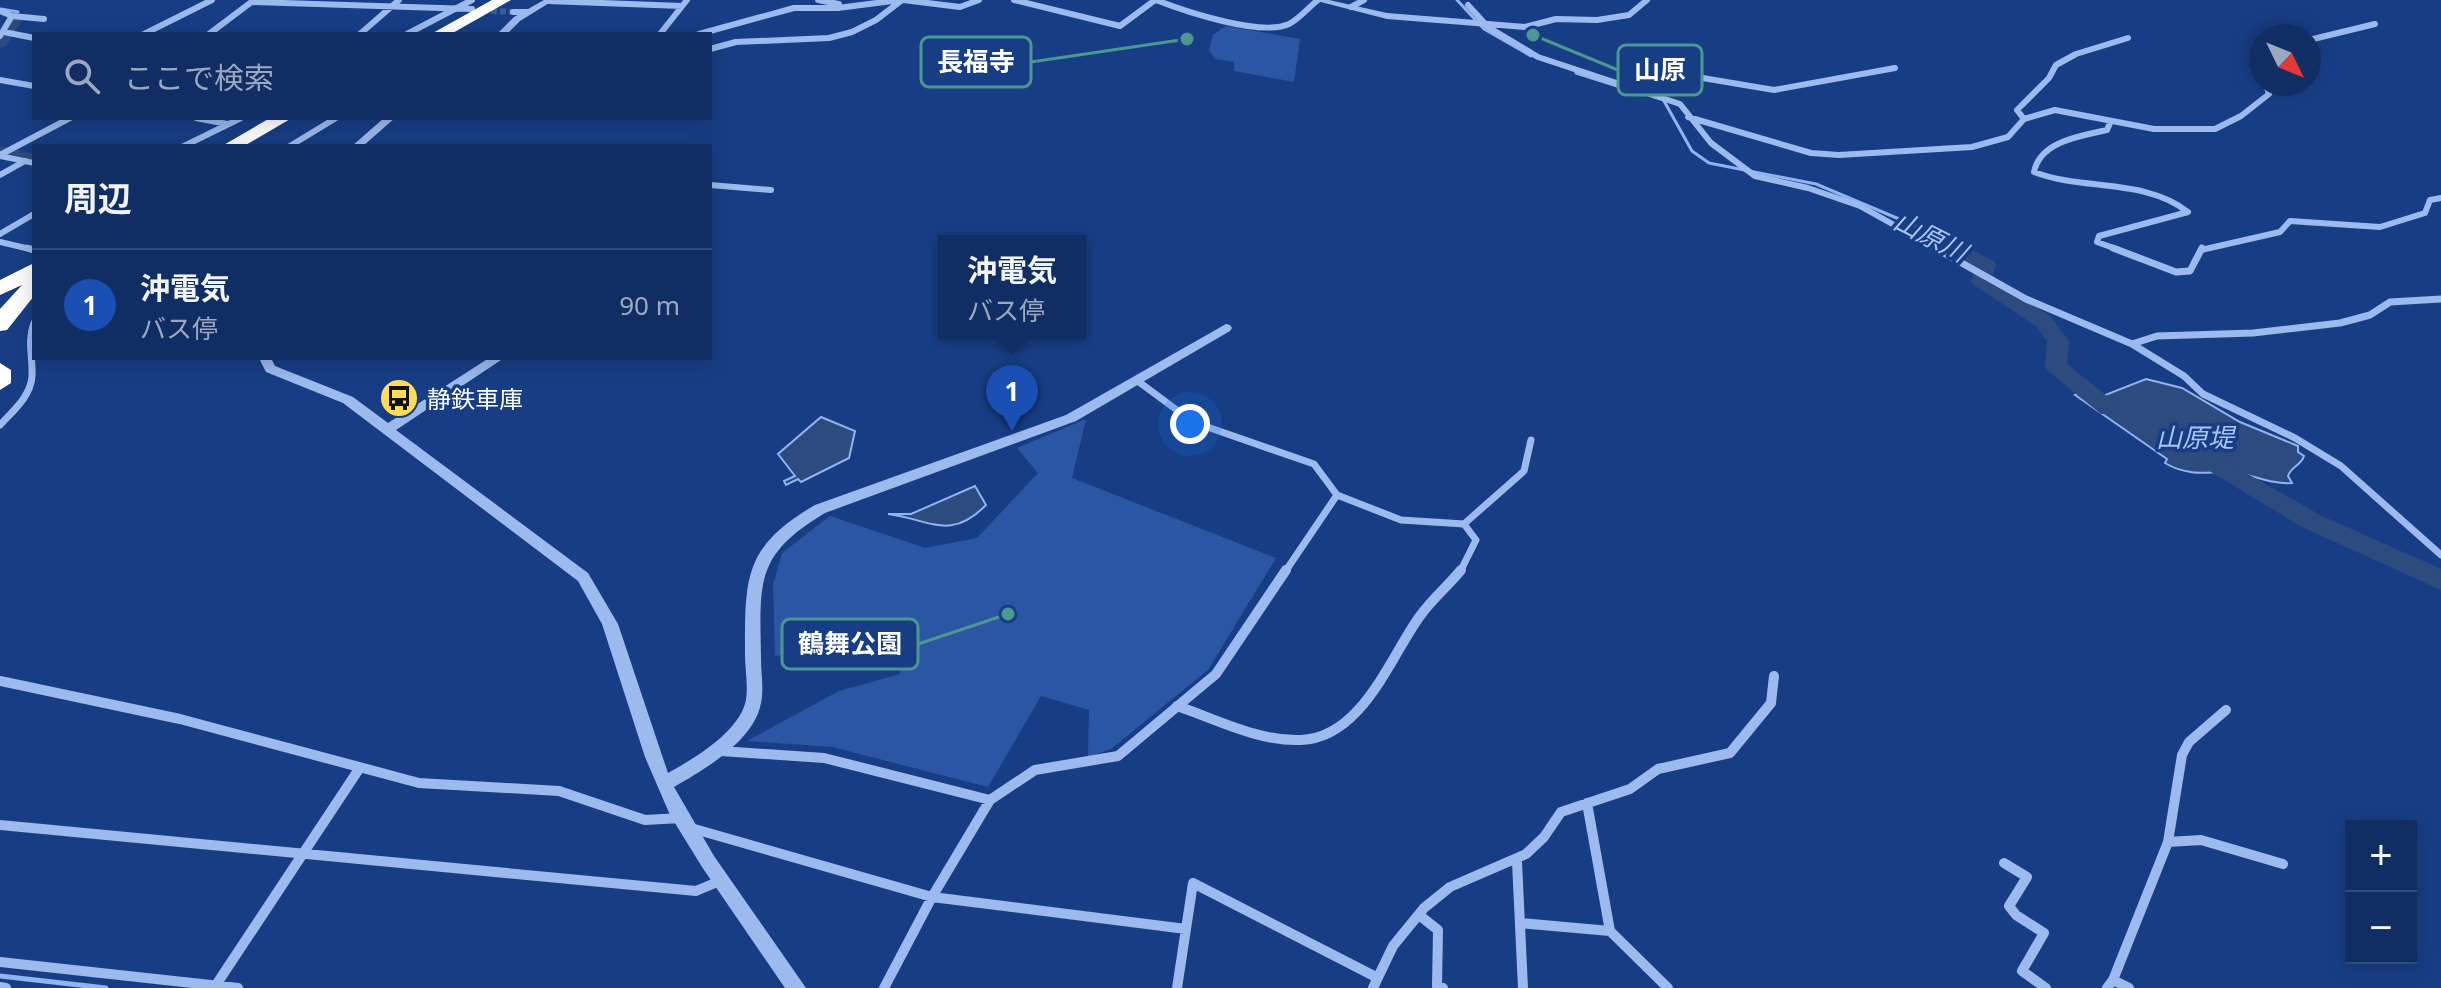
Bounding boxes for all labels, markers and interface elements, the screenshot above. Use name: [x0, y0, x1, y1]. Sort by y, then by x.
north arrow: [2249, 24, 2321, 96]
search box: [32, 32, 712, 120]
callout: 長福寺: [921, 37, 1031, 87]
text: 長福寺: [937, 43, 1015, 79]
callout: 山原: [1618, 45, 1702, 95]
text: 山原: [1634, 51, 1686, 87]
icon: search: [60, 54, 104, 98]
text: ここで検索: [124, 57, 274, 98]
text: 周辺: [64, 175, 132, 221]
water label: 山原川: [1888, 202, 1977, 271]
popup: [938, 235, 1086, 339]
text: 沖電気: [967, 249, 1057, 290]
text: 沖電気: [140, 267, 230, 308]
text: 1: [83, 287, 97, 323]
text: 90 m: [619, 287, 680, 323]
text: バス停: [967, 292, 1045, 328]
text: バス停: [140, 310, 218, 346]
pin: 1: [986, 365, 1038, 431]
bus stop icon: 静鉄車庫: [378, 377, 420, 419]
place label: 静鉄車庫: [427, 382, 523, 415]
your location: [1170, 404, 1210, 444]
water label: 山原堤: [2156, 419, 2237, 455]
callout: 鶴舞公園: [782, 619, 918, 669]
text: 鶴舞公園: [798, 625, 902, 661]
map controls: [2345, 820, 2417, 964]
button: +: [2345, 820, 2417, 892]
button: −: [2345, 892, 2417, 964]

